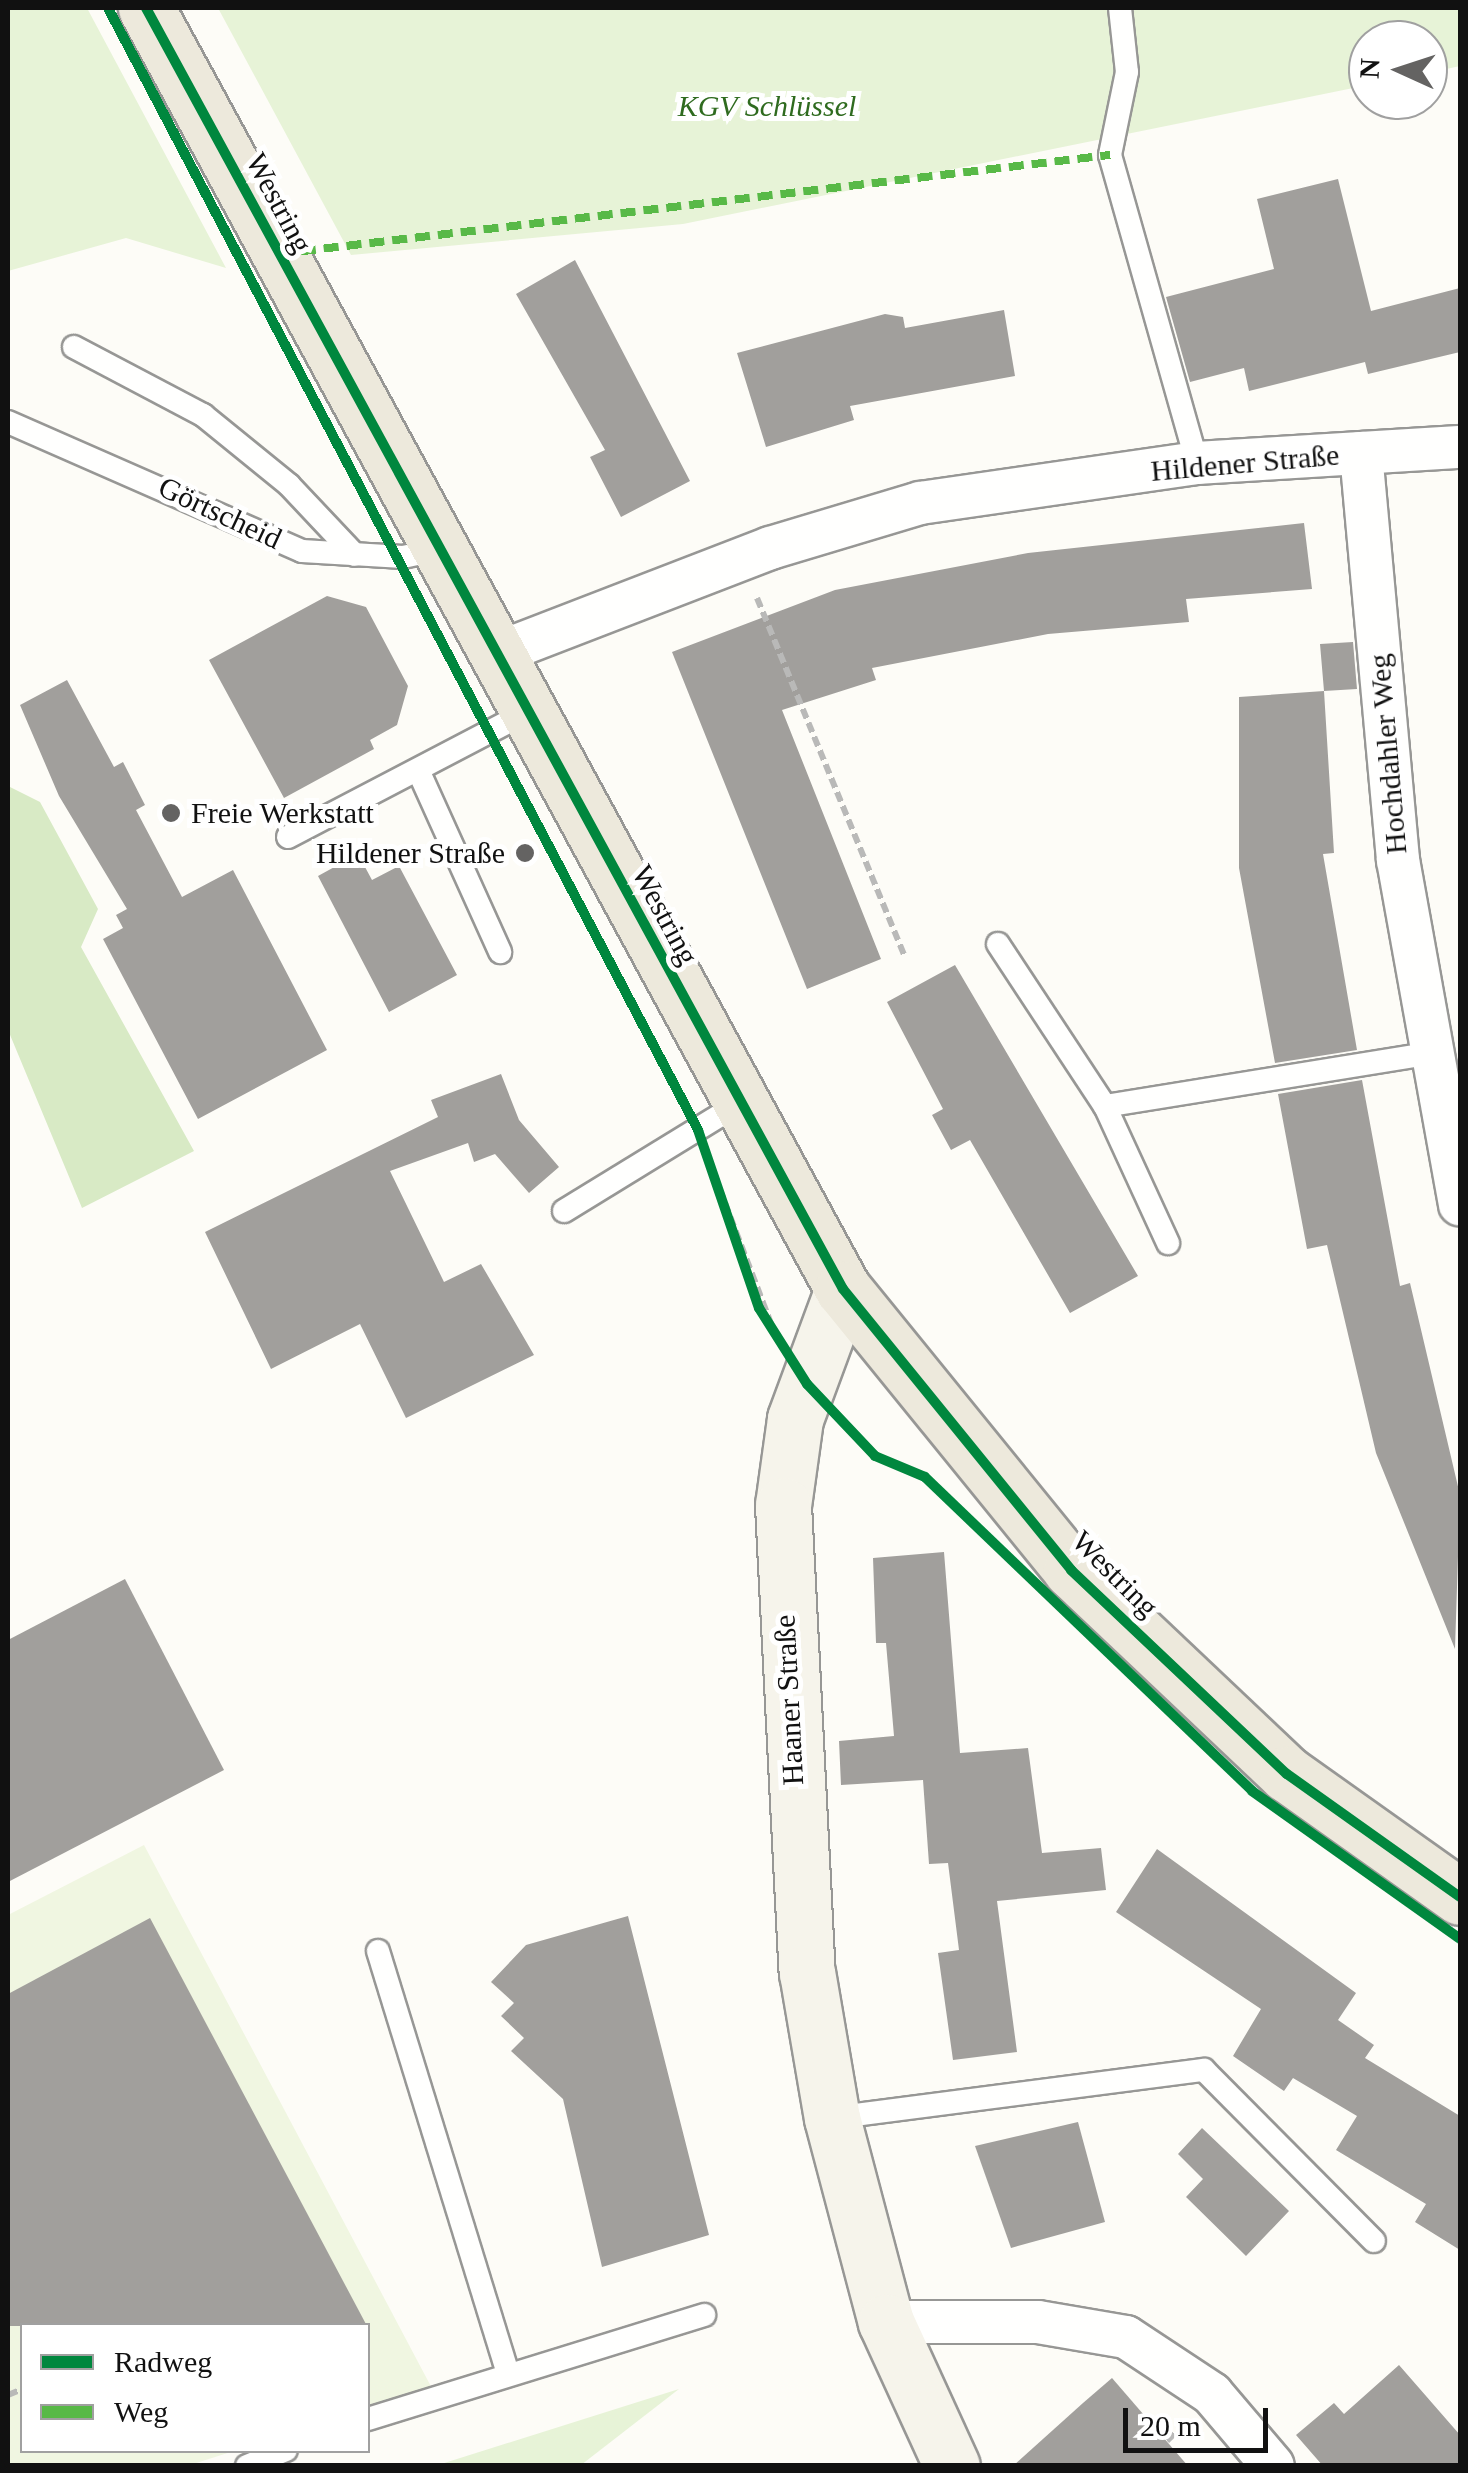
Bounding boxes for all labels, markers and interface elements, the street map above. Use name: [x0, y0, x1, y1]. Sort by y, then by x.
north arrow: [1348, 20, 1448, 120]
text: N: [1354, 58, 1386, 79]
park label: KGV Schlüssel: [677, 88, 857, 124]
street label: Westring: [238, 147, 320, 259]
street label: Hildener Straße: [1149, 437, 1341, 489]
street label: Görtscheid: [153, 469, 287, 557]
street label: Hochdahler Weg: [1361, 652, 1415, 856]
place label: Freie Werkstatt: [191, 795, 374, 831]
marker: Freie Werkstatt: [160, 802, 182, 824]
place label: Hildener Straße: [316, 835, 505, 871]
marker: Hildener Straße: [514, 842, 536, 864]
street label: Westring: [624, 859, 706, 971]
street label: Westring: [1064, 1523, 1166, 1625]
street label: Haaner Straße: [767, 1614, 811, 1786]
legend: [20, 2323, 370, 2453]
text: Radweg: [114, 2345, 212, 2378]
scale bar: [1128, 2388, 1273, 2450]
text: Weg: [114, 2395, 168, 2428]
text: 20 m: [1140, 2409, 1201, 2442]

